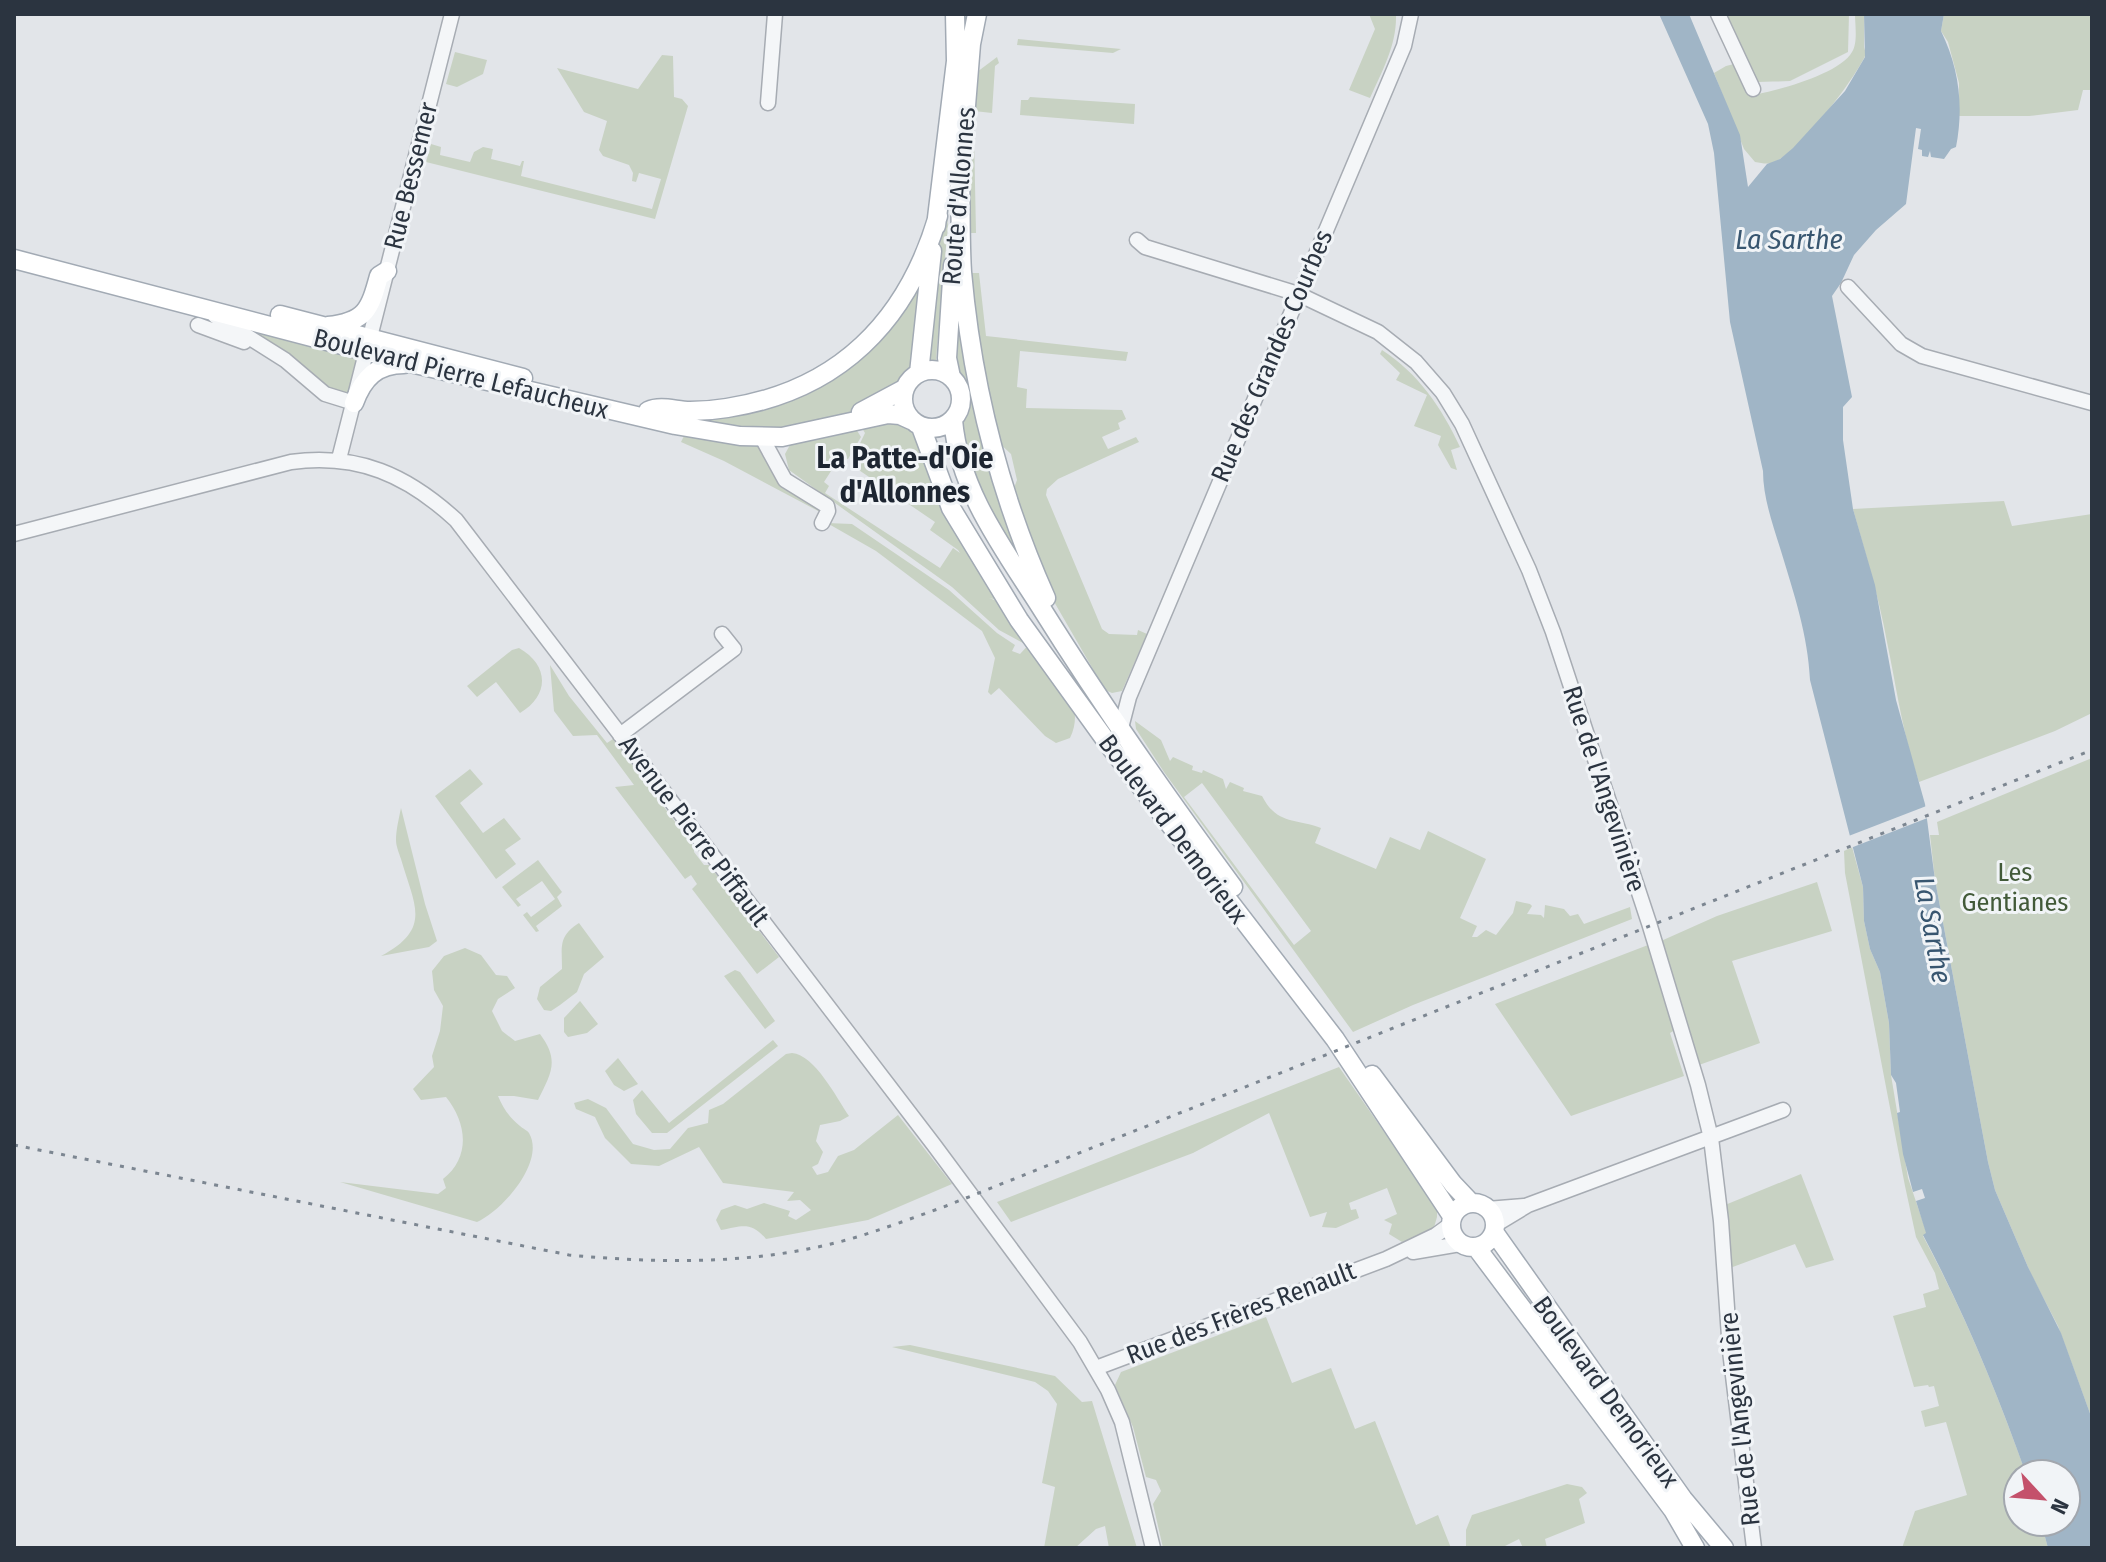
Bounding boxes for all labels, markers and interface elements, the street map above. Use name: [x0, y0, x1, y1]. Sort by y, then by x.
street label: Rue Bessemer: [378, 99, 444, 253]
street label: Route d'Allonnes: [936, 106, 982, 286]
water label: La Sarthe: [1735, 223, 1843, 256]
street label: Rue des Grandes Courbes: [1205, 225, 1339, 487]
street label: Boulevard Pierre Lefaucheux: [310, 322, 612, 426]
district label: La Patte-d'Oie d'Allonnes: [817, 440, 993, 510]
street label: Rue de l'Angevinière: [1556, 682, 1652, 896]
street label: Boulevard Demorieux: [1092, 728, 1254, 930]
street label: Avenue Pierre Piffault: [612, 729, 776, 933]
park label: Les Gentianes: [1962, 857, 2068, 918]
water label: La Sarthe: [1907, 874, 1959, 986]
street label: Rue des Frères Renault: [1122, 1255, 1360, 1371]
street label: Boulevard Demorieux: [1526, 1291, 1686, 1494]
street label: Rue de l'Angevinière: [1713, 1311, 1767, 1527]
north arrow: [2002, 1458, 2082, 1538]
text: N: [2045, 1495, 2075, 1518]

